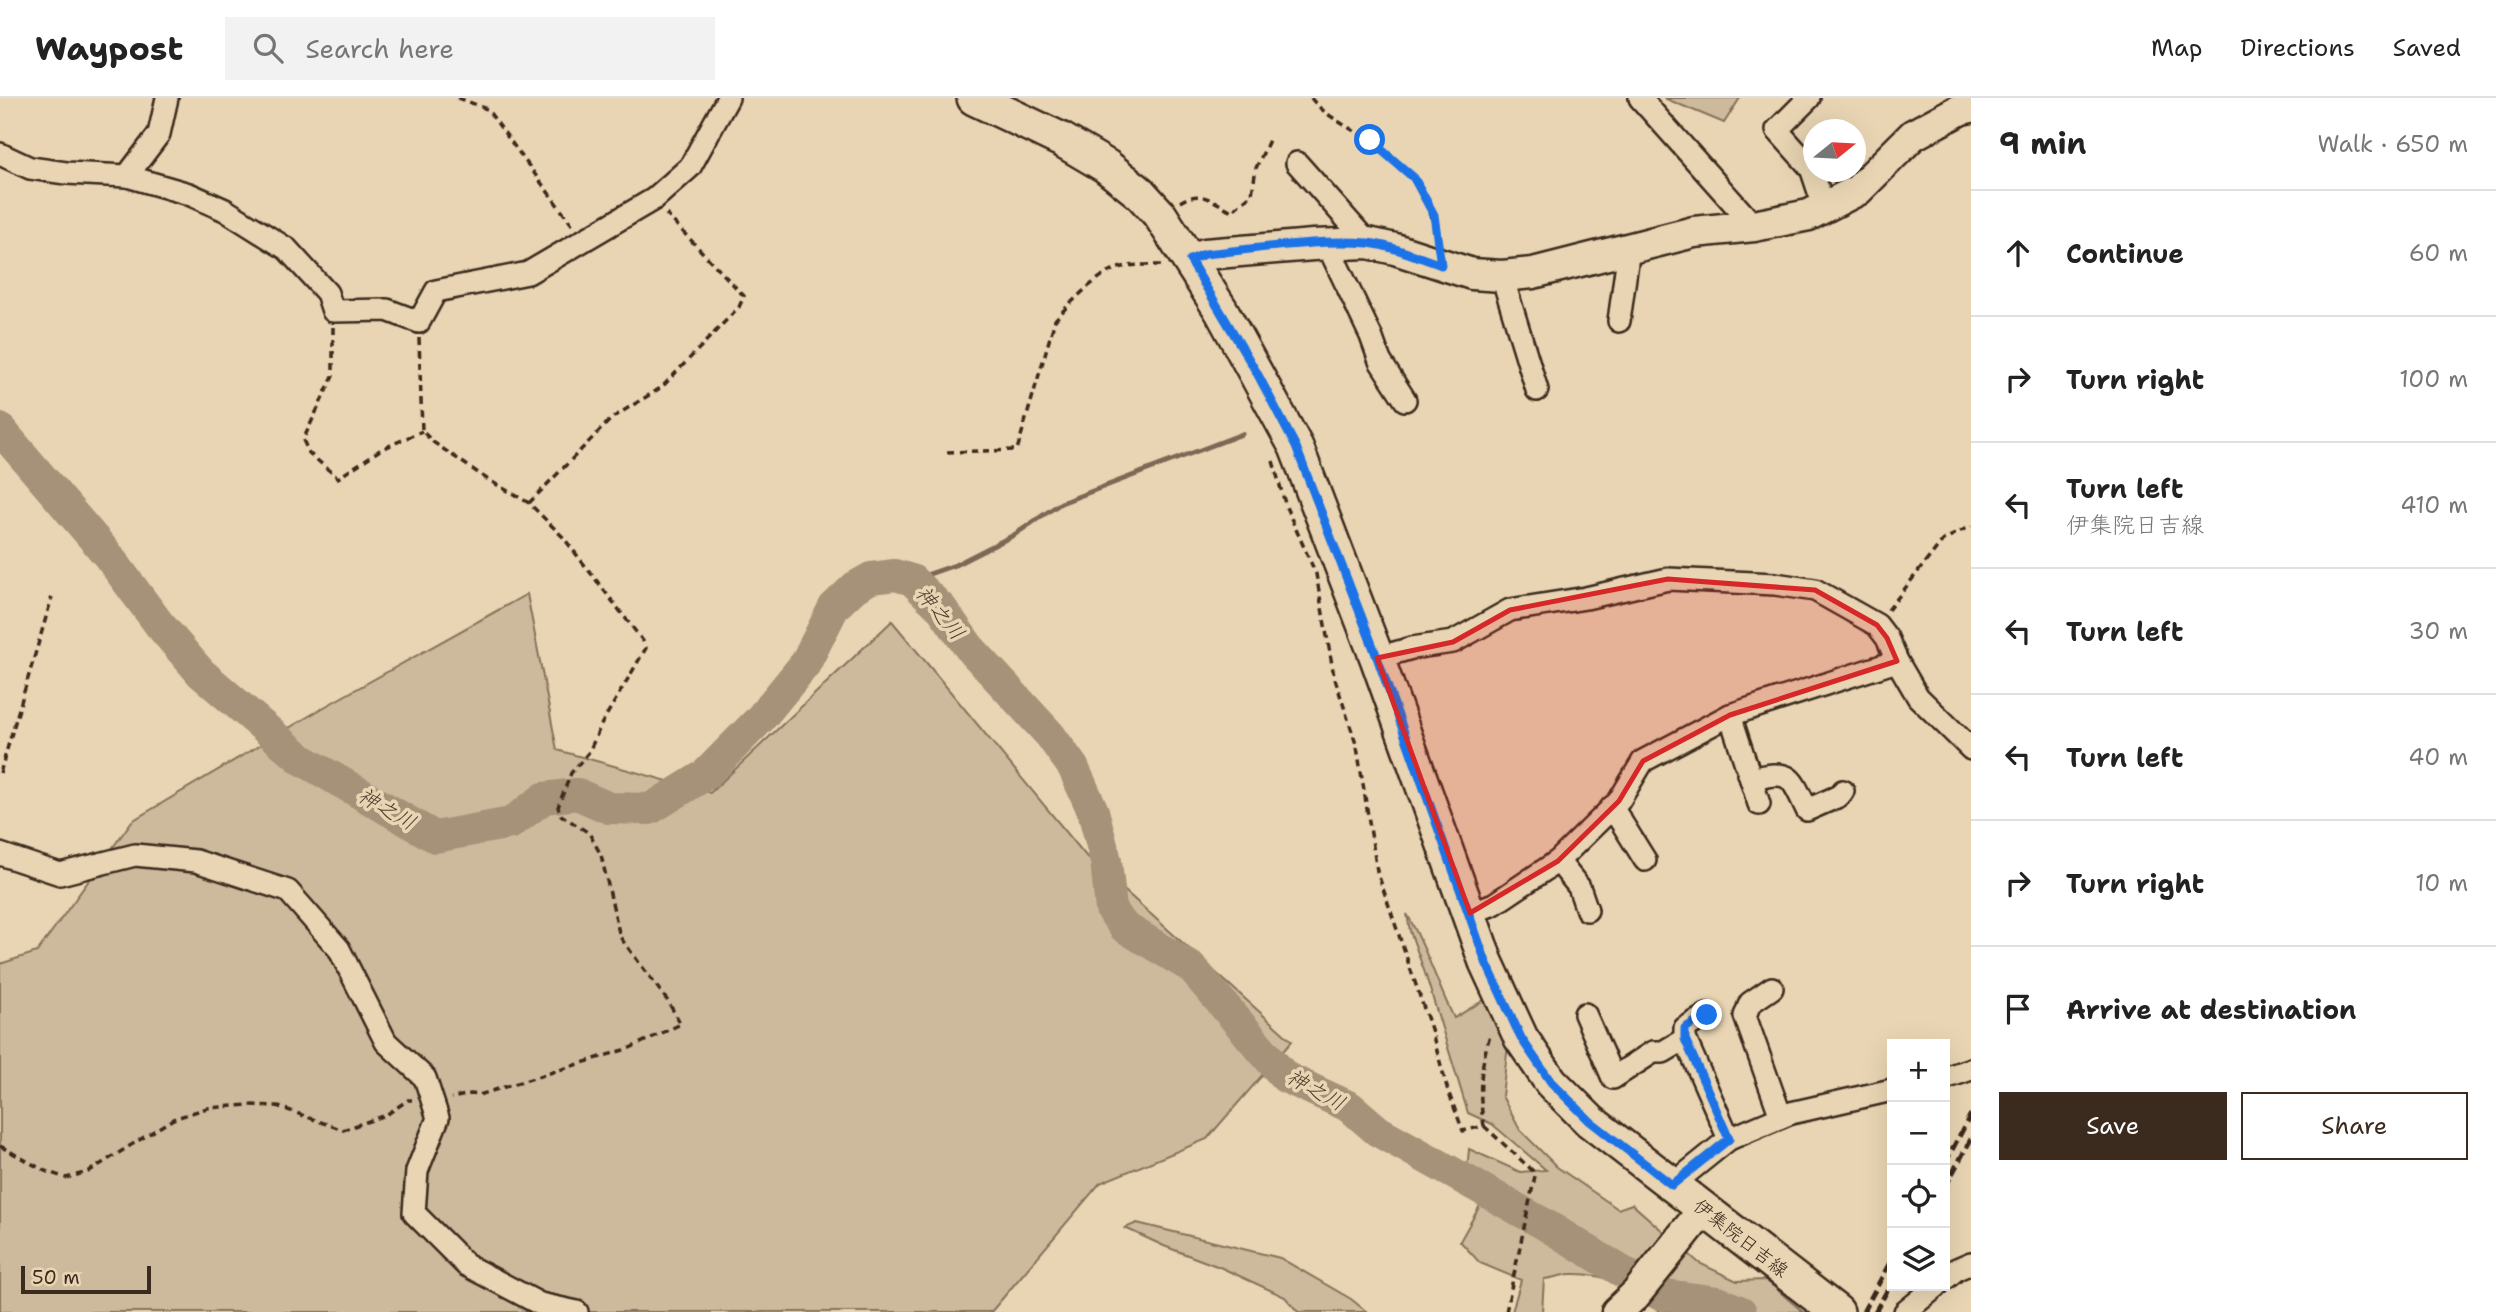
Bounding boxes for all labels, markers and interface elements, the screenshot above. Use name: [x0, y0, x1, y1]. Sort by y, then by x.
search box: [225, 17, 715, 80]
text: Waypost: [35, 26, 183, 71]
icon: search: [249, 29, 287, 67]
text: Search here: [305, 31, 454, 66]
text: Map: [2151, 32, 2202, 64]
text: Directions: [2240, 32, 2355, 64]
text: Saved: [2393, 32, 2461, 64]
north arrow: [1803, 119, 1866, 182]
text: 9 min: [1999, 123, 2086, 164]
route start: [1354, 124, 1385, 155]
text: Walk · 650 m: [2318, 129, 2468, 159]
icon: ahead: [1999, 234, 2037, 272]
text: Continue: [2066, 236, 2184, 271]
text: 60 m: [2409, 238, 2468, 268]
icon: right: [1999, 360, 2037, 398]
text: Turn right: [2066, 362, 2204, 397]
text: 100 m: [2399, 364, 2468, 394]
text: Turn left: [2066, 471, 2183, 506]
icon: left: [1999, 486, 2037, 524]
text: 410 m: [2400, 490, 2468, 520]
text: 伊集院日吉線: [2066, 510, 2204, 540]
water label: 神之川: [909, 580, 971, 646]
icon: left: [1999, 612, 2037, 650]
text: Turn left: [2066, 614, 2183, 649]
text: 30 m: [2409, 616, 2468, 646]
icon: left: [1999, 738, 2037, 776]
text: Turn left: [2066, 740, 2183, 775]
text: 40 m: [2408, 742, 2468, 772]
water label: 神之川: [353, 781, 421, 837]
icon: right: [1999, 864, 2037, 902]
text: Turn right: [2066, 866, 2204, 901]
text: 10 m: [2415, 868, 2468, 898]
icon: arrive: [1999, 990, 2037, 1028]
text: Arrive at destination: [2066, 992, 2356, 1027]
route end: [1691, 999, 1722, 1030]
map controls: [1887, 1039, 1950, 1291]
button: +: [1887, 1039, 1950, 1102]
water label: 神之川: [1282, 1062, 1350, 1118]
button: Save: [1999, 1092, 2227, 1160]
button: Share: [2241, 1092, 2468, 1160]
button: −: [1887, 1102, 1950, 1165]
button: locate: [1887, 1165, 1950, 1228]
street label: 伊集院日吉線: [1688, 1193, 1794, 1283]
button: layers: [1887, 1228, 1950, 1291]
scale bar: [21, 1263, 150, 1295]
text: 50 m: [32, 1265, 80, 1290]

